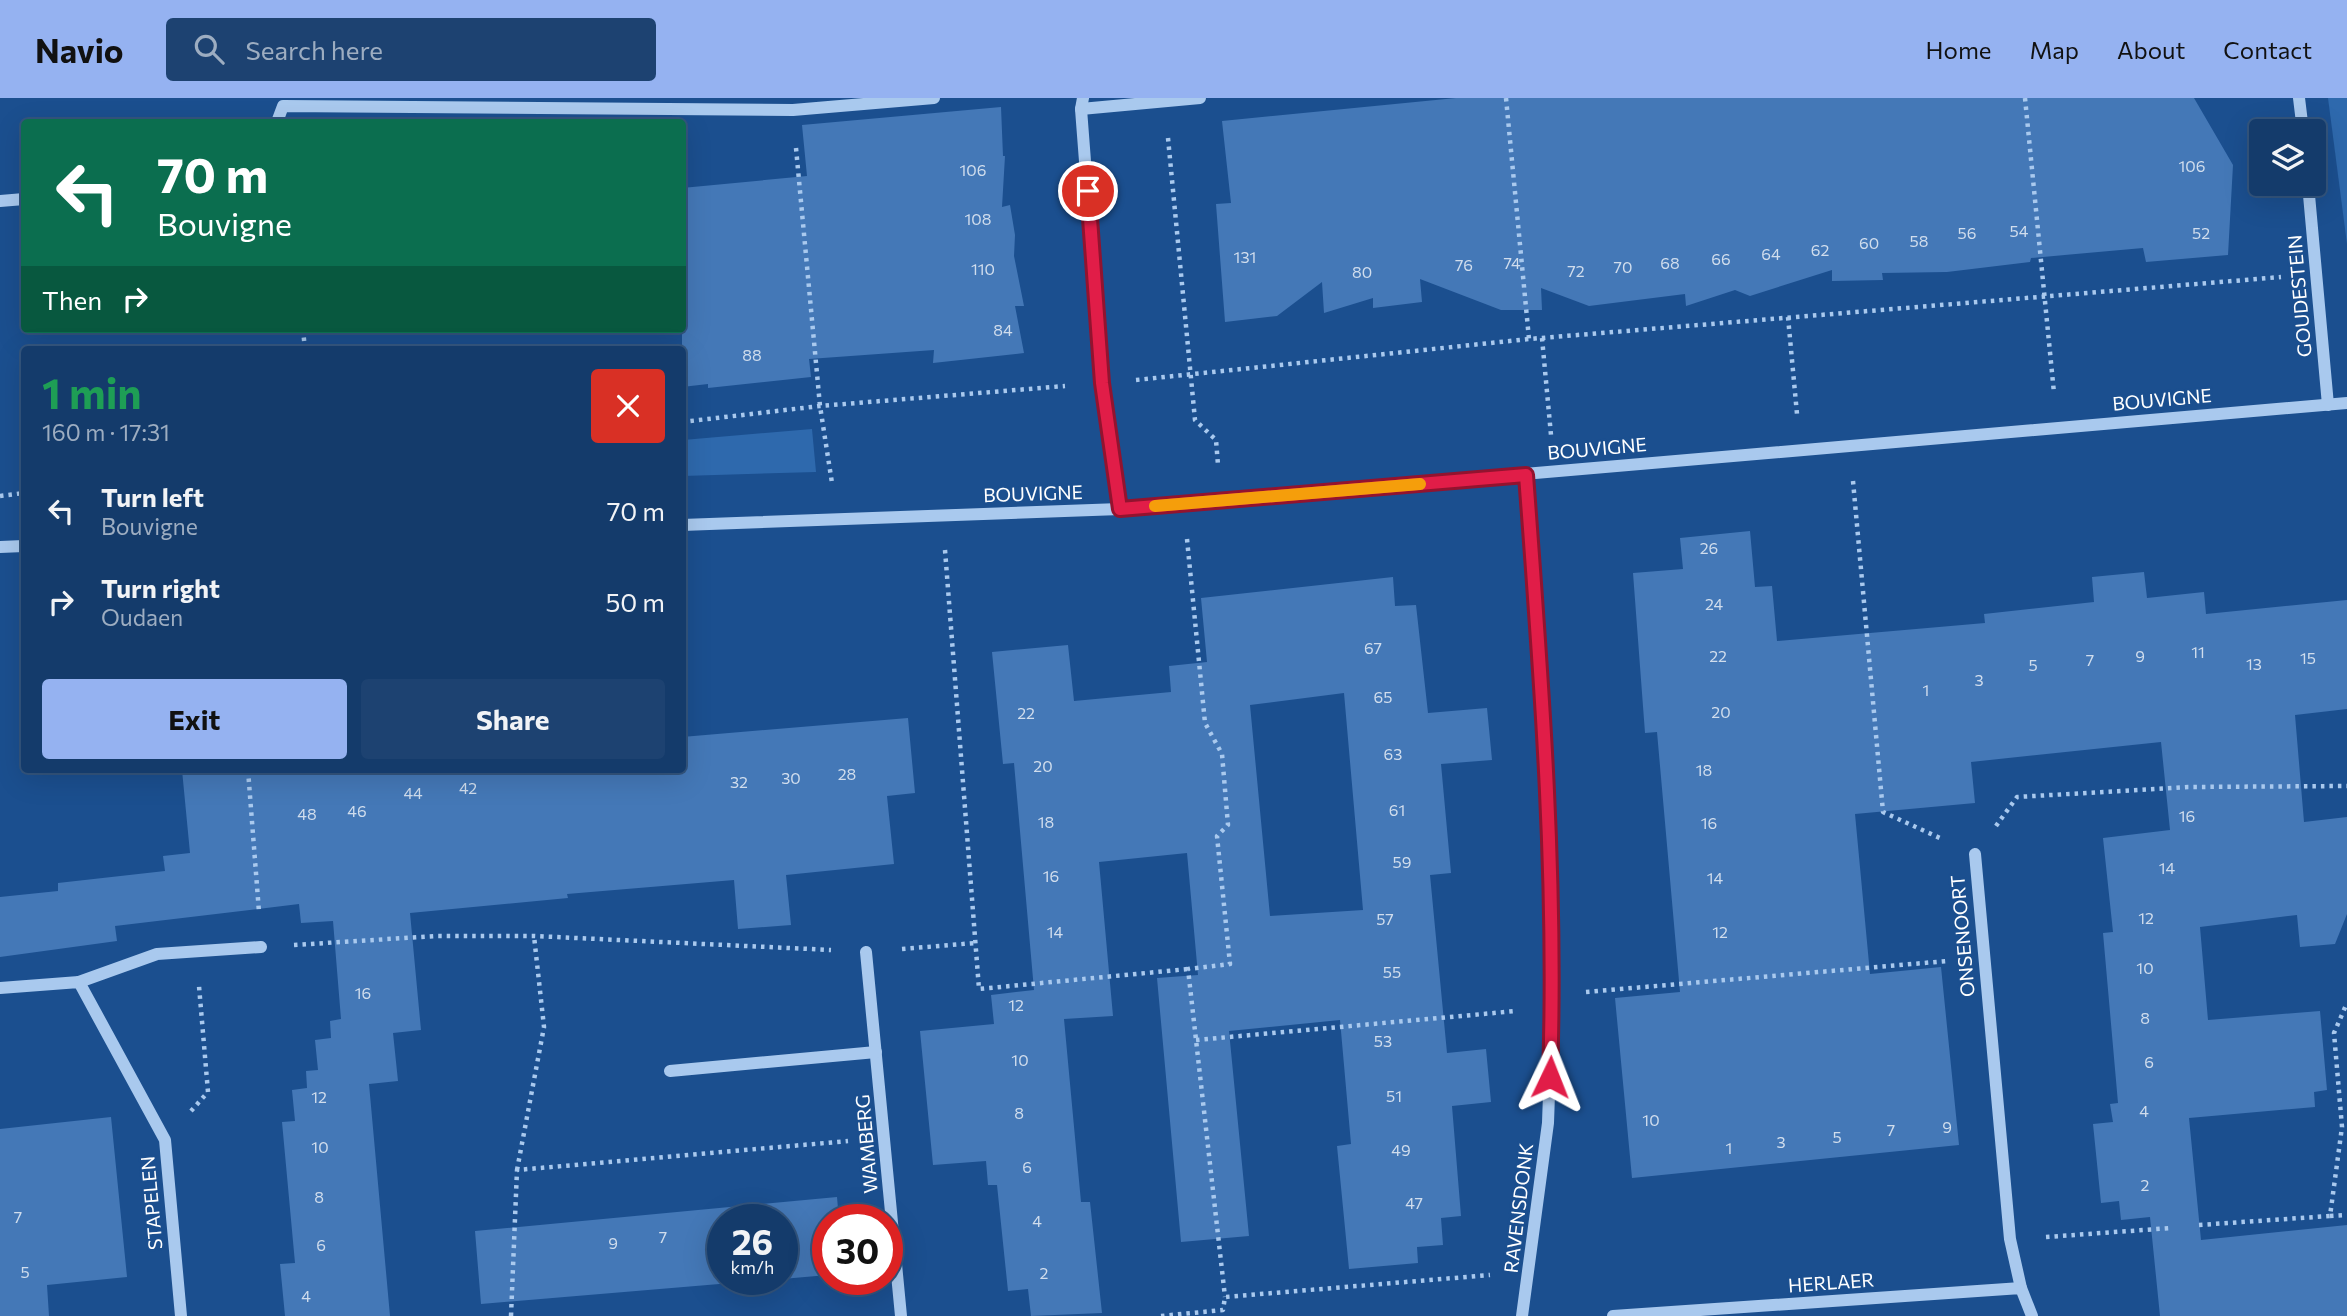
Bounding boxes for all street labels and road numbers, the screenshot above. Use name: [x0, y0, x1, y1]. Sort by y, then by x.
street label: GOUDESTEIN: [2282, 234, 2316, 358]
street label: BOUVIGNE: [2111, 383, 2213, 415]
street label: BOUVIGNE: [1546, 432, 1648, 464]
street label: BOUVIGNE: [983, 480, 1083, 506]
street label: ONSENOORT: [1945, 874, 1979, 998]
street label: WAMBERG: [850, 1094, 882, 1194]
street label: RAVENSDONK: [1499, 1141, 1537, 1274]
street label: STAPELEN: [135, 1155, 167, 1251]
street label: HERLAER: [1787, 1268, 1875, 1296]

